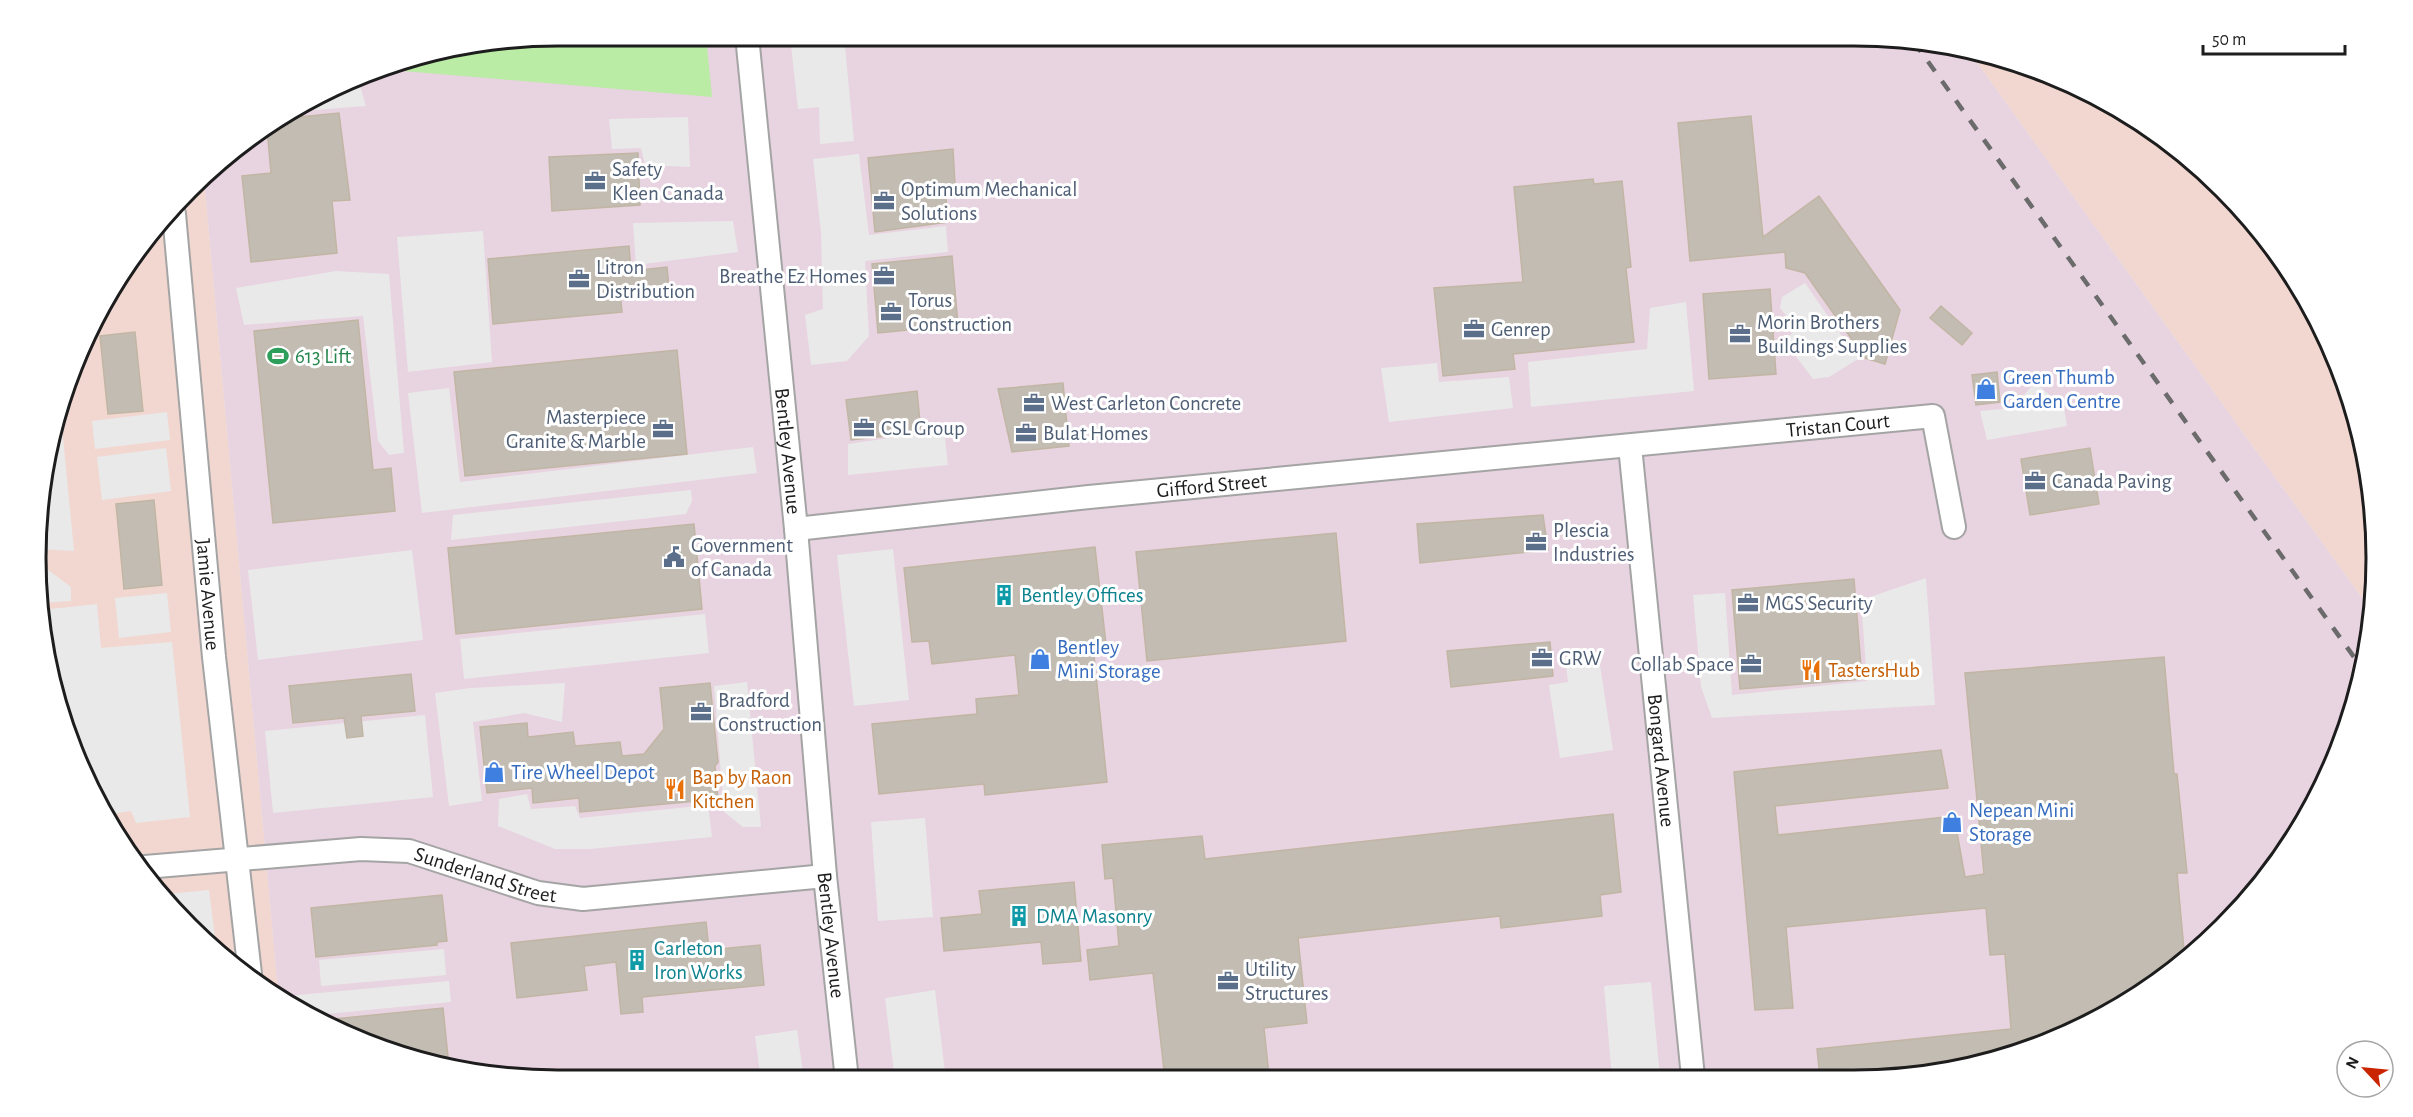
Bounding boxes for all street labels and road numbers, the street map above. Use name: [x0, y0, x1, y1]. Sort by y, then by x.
street label: Bentley Avenue: [771, 387, 804, 515]
street label: Tristan Court: [1785, 410, 1891, 441]
street label: Gifford Street: [1156, 470, 1268, 501]
street label: Jamie Avenue: [192, 538, 223, 651]
street label: Bongard Avenue: [1644, 693, 1678, 828]
street label: Sunderland Street: [411, 843, 558, 906]
street label: Bentley Avenue: [814, 871, 848, 999]

